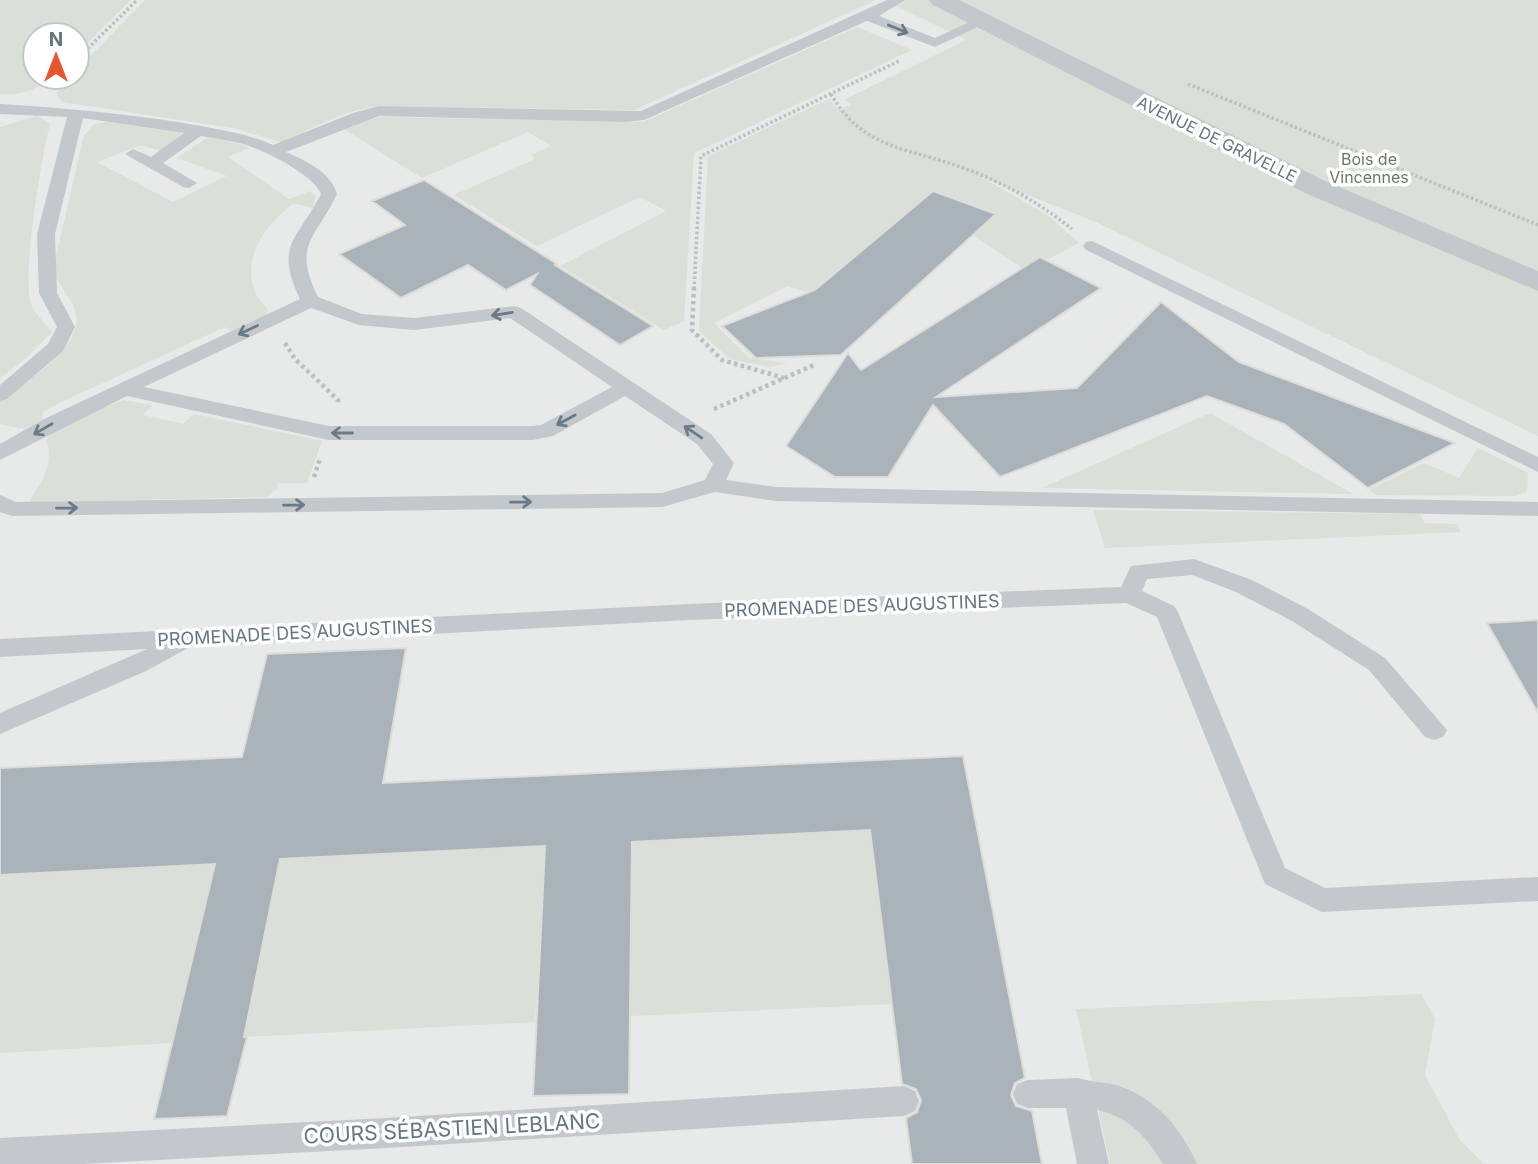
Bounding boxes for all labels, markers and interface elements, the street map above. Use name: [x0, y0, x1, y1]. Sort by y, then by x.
north arrow: [21, 21, 91, 91]
one-way arrow: [887, 23, 909, 36]
text: N: [49, 28, 63, 51]
street label: AVENUE DE GRAVELLE: [1134, 92, 1300, 186]
park label: Bois de Vincennes: [1329, 149, 1409, 187]
one-way arrow: [491, 308, 514, 321]
one-way arrow: [238, 324, 259, 338]
one-way arrow: [556, 414, 577, 427]
one-way arrow: [33, 422, 53, 436]
one-way arrow: [684, 424, 703, 439]
one-way arrow: [331, 426, 354, 440]
one-way arrow: [510, 495, 533, 509]
one-way arrow: [282, 498, 305, 512]
one-way arrow: [55, 501, 78, 515]
street label: PROMENADE DES AUGUSTINES: [724, 590, 1000, 621]
street label: PROMENADE DES AUGUSTINES: [157, 615, 433, 650]
street label: COURS SÉBASTIEN LEBLANC: [303, 1107, 601, 1149]

